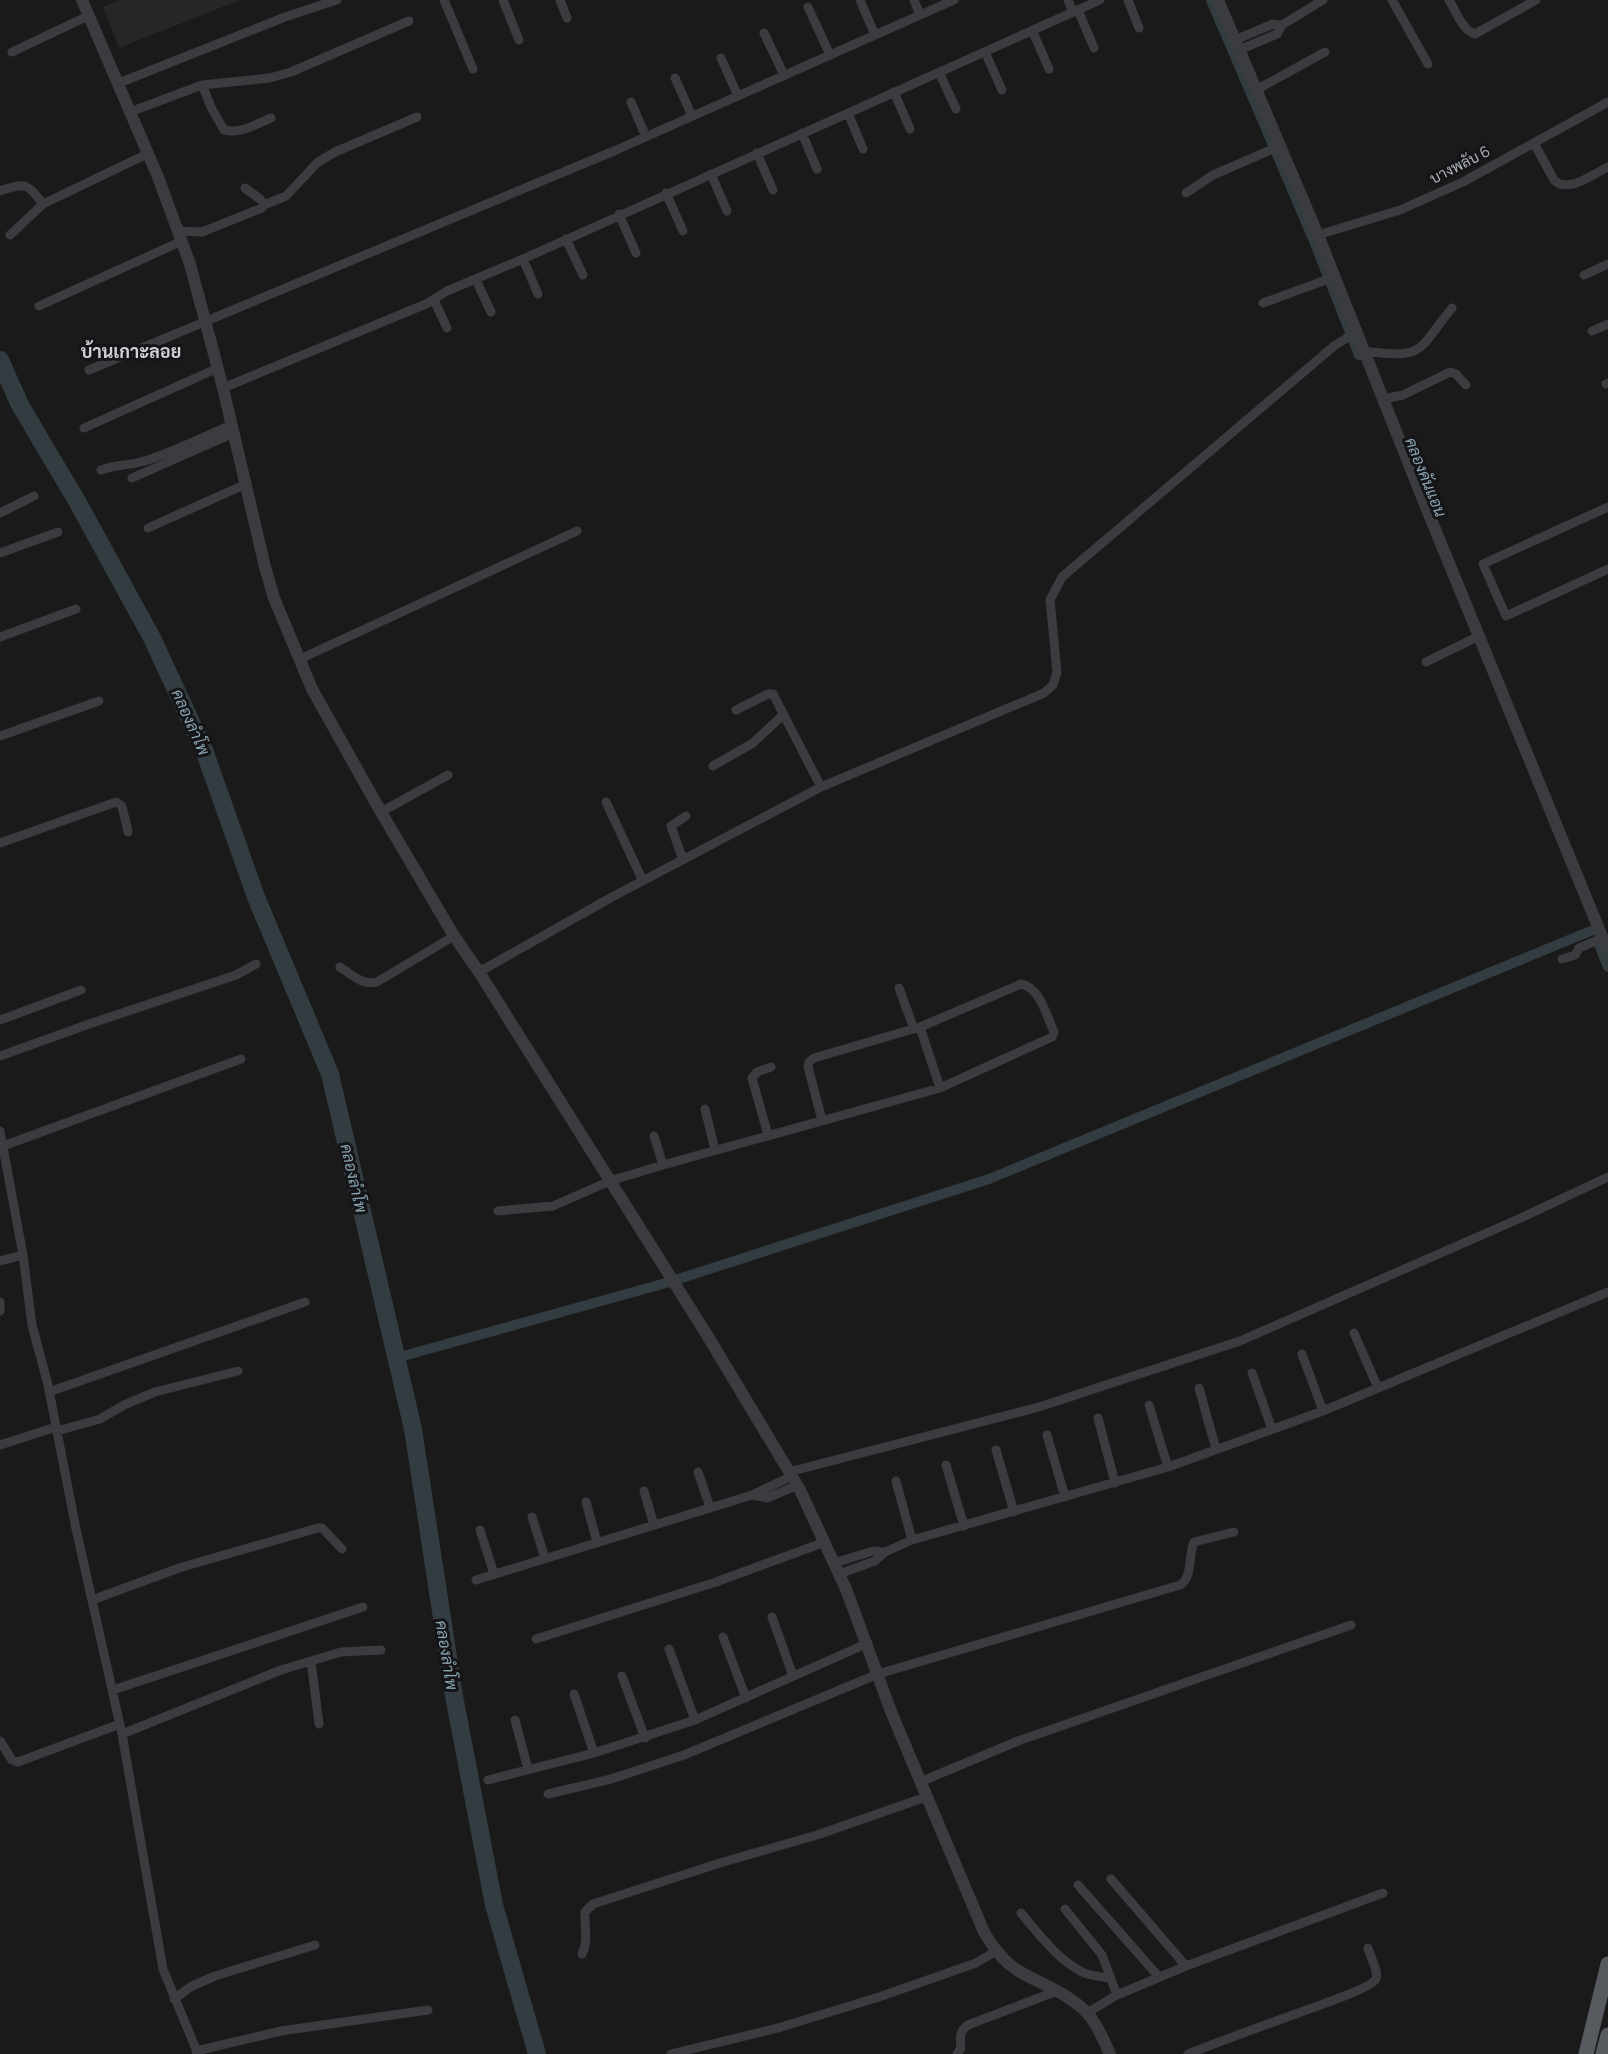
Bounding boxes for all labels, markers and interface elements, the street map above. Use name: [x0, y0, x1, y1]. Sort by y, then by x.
street label: บางพลับ 6: [1426, 140, 1494, 189]
district label: บ้านเกาะลอย: [81, 339, 181, 363]
water label: คลองคันแอน: [1400, 434, 1452, 520]
water label: คลองลำโพ: [167, 685, 216, 759]
water label: คลองลำโพ: [335, 1141, 373, 1215]
water label: คลองลำโพ: [431, 1619, 463, 1692]

